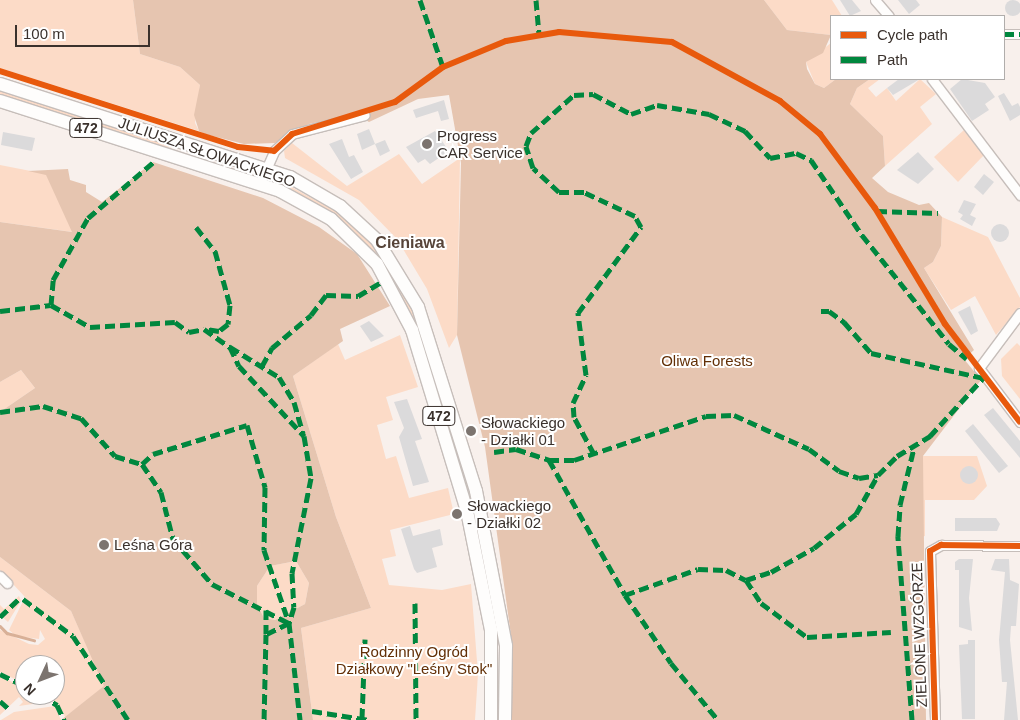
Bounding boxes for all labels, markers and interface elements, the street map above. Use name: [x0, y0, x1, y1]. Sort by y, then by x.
scale bar: [18, 15, 152, 47]
legend: [830, 15, 1005, 80]
text: 100 m: [23, 25, 65, 42]
text: Cycle path: [877, 26, 948, 43]
text: Path: [877, 51, 908, 68]
street label: JULIUSZA SŁOWACKIEGO: [116, 113, 298, 191]
road number: 472: [68, 116, 104, 140]
place label: Progress CAR Service: [437, 126, 523, 161]
marker: Progress CAR Service: [421, 138, 433, 150]
district label: Cieniawa: [375, 233, 445, 253]
park label: Oliwa Forests: [661, 352, 753, 370]
road number: 472: [422, 404, 456, 428]
place label: Słowackiego - Działki 01: [481, 413, 565, 448]
marker: Słowackiego - Działki 01: [465, 425, 477, 437]
place label: Słowackiego - Działki 02: [467, 496, 551, 531]
marker: Słowackiego - Działki 02: [451, 508, 463, 520]
place label: Leśna Góra: [114, 536, 192, 554]
marker: Leśna Góra: [98, 539, 110, 551]
street label: ZIELONE WZGÓRZE: [907, 562, 931, 708]
park label: Rodzinny Ogród Działkowy "Leśny Stok": [336, 642, 492, 677]
north arrow: [15, 655, 65, 705]
text: N: [20, 680, 39, 699]

